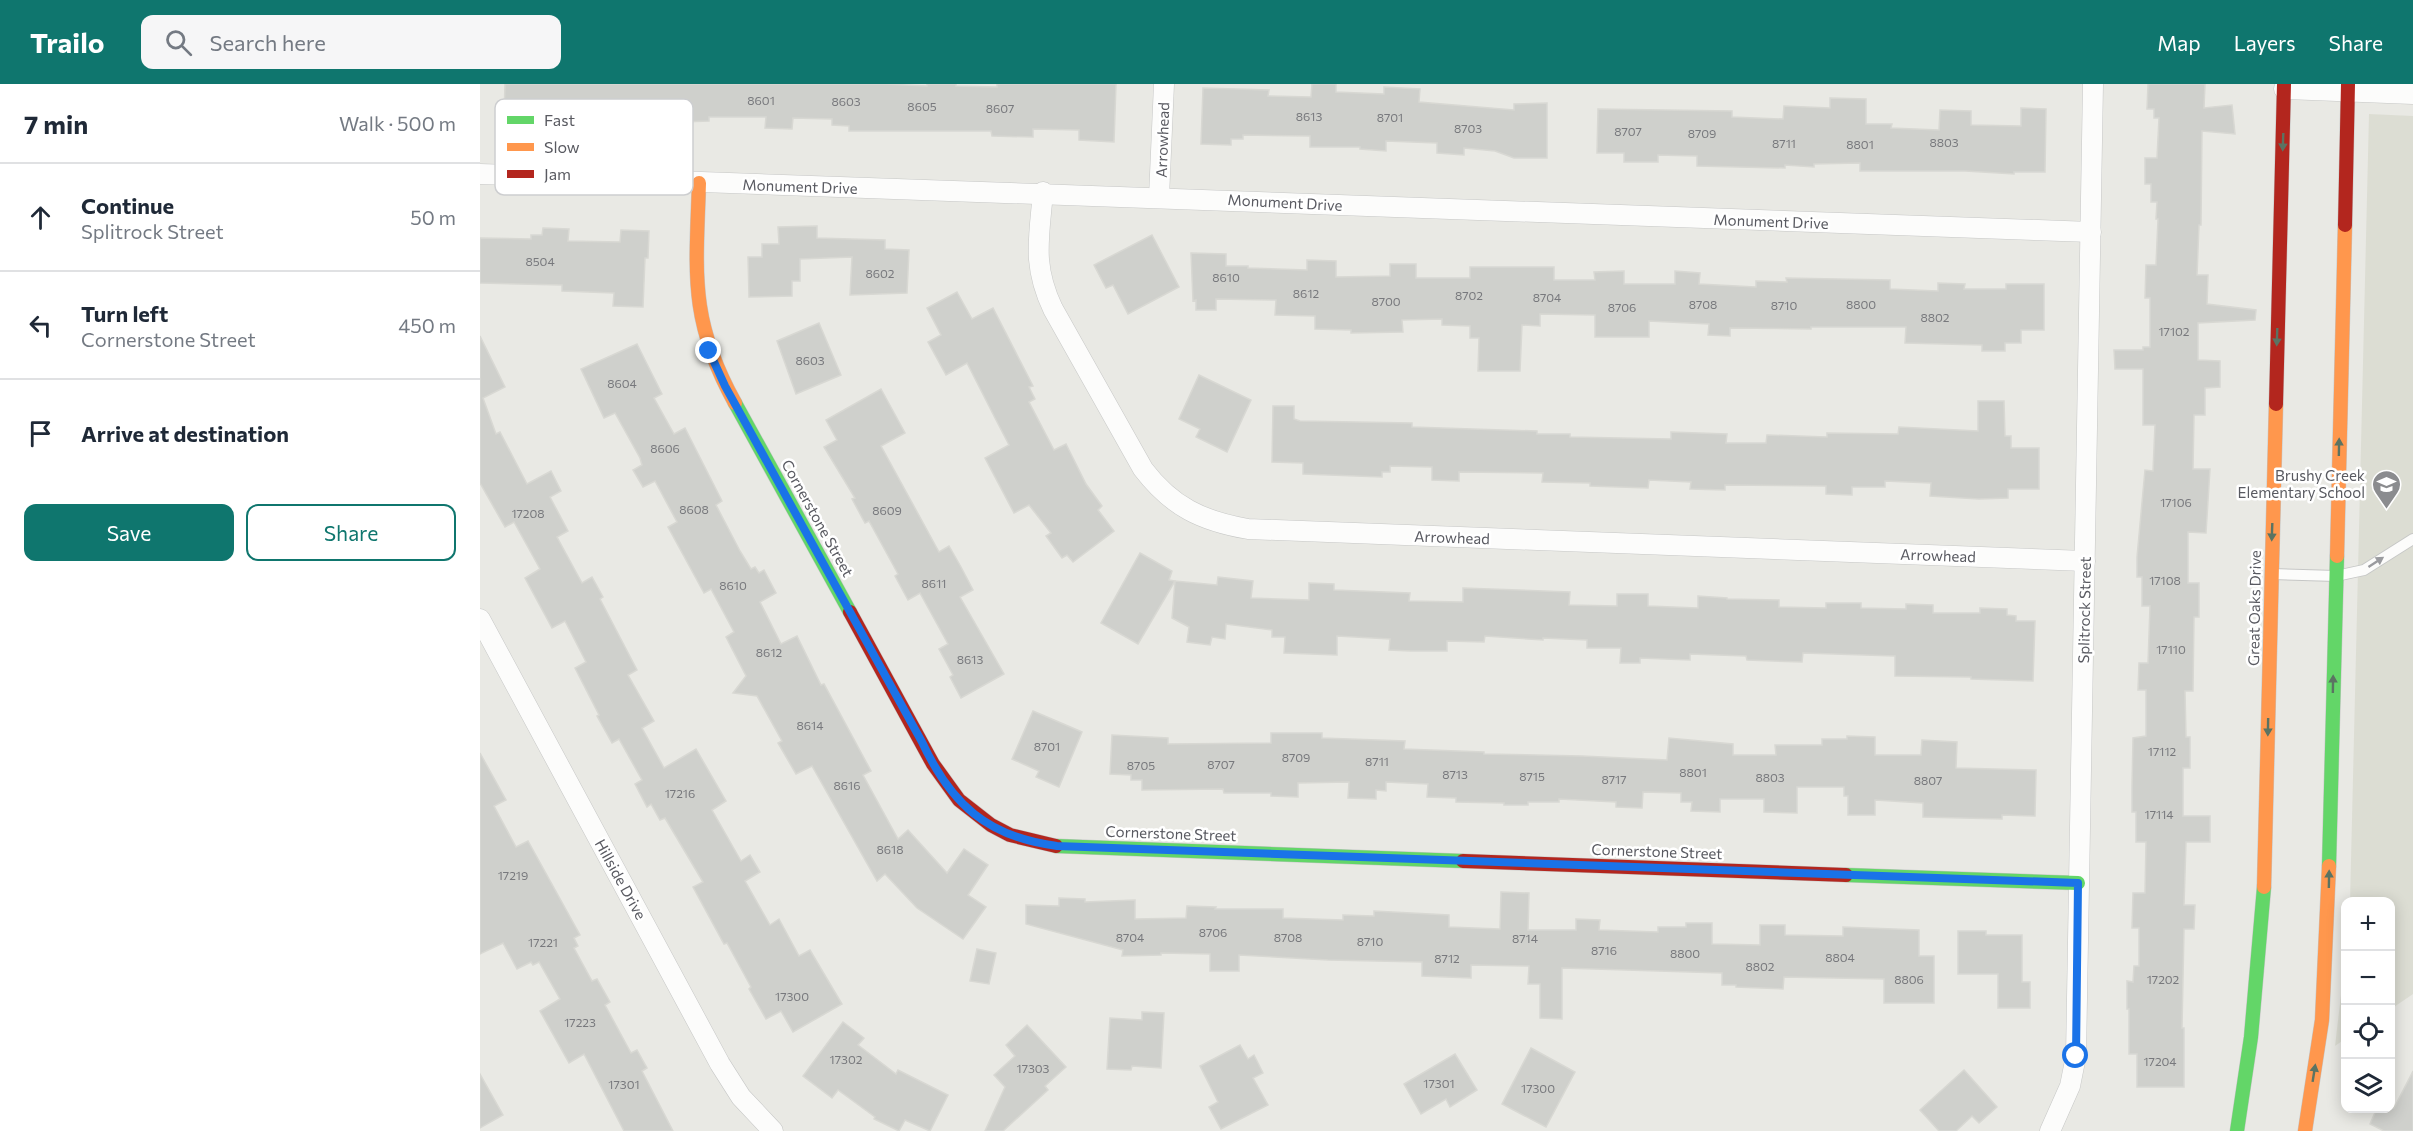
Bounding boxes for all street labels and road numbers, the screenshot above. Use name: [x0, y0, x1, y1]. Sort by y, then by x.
street label: Arrowhead: [1152, 102, 1172, 178]
street label: Monument Drive: [742, 175, 858, 197]
street label: Monument Drive: [1227, 190, 1343, 214]
street label: Monument Drive: [1713, 210, 1829, 232]
street label: Cornerstone Street: [778, 456, 858, 580]
street label: Arrowhead: [1414, 527, 1490, 547]
street label: Arrowhead: [1900, 545, 1976, 565]
street label: Great Oaks Drive: [2244, 550, 2264, 666]
street label: Splitrock Street: [2074, 556, 2094, 664]
street label: Cornerstone Street: [1105, 822, 1237, 844]
street label: Hillside Drive: [592, 836, 651, 922]
street label: Cornerstone Street: [1591, 840, 1723, 862]

